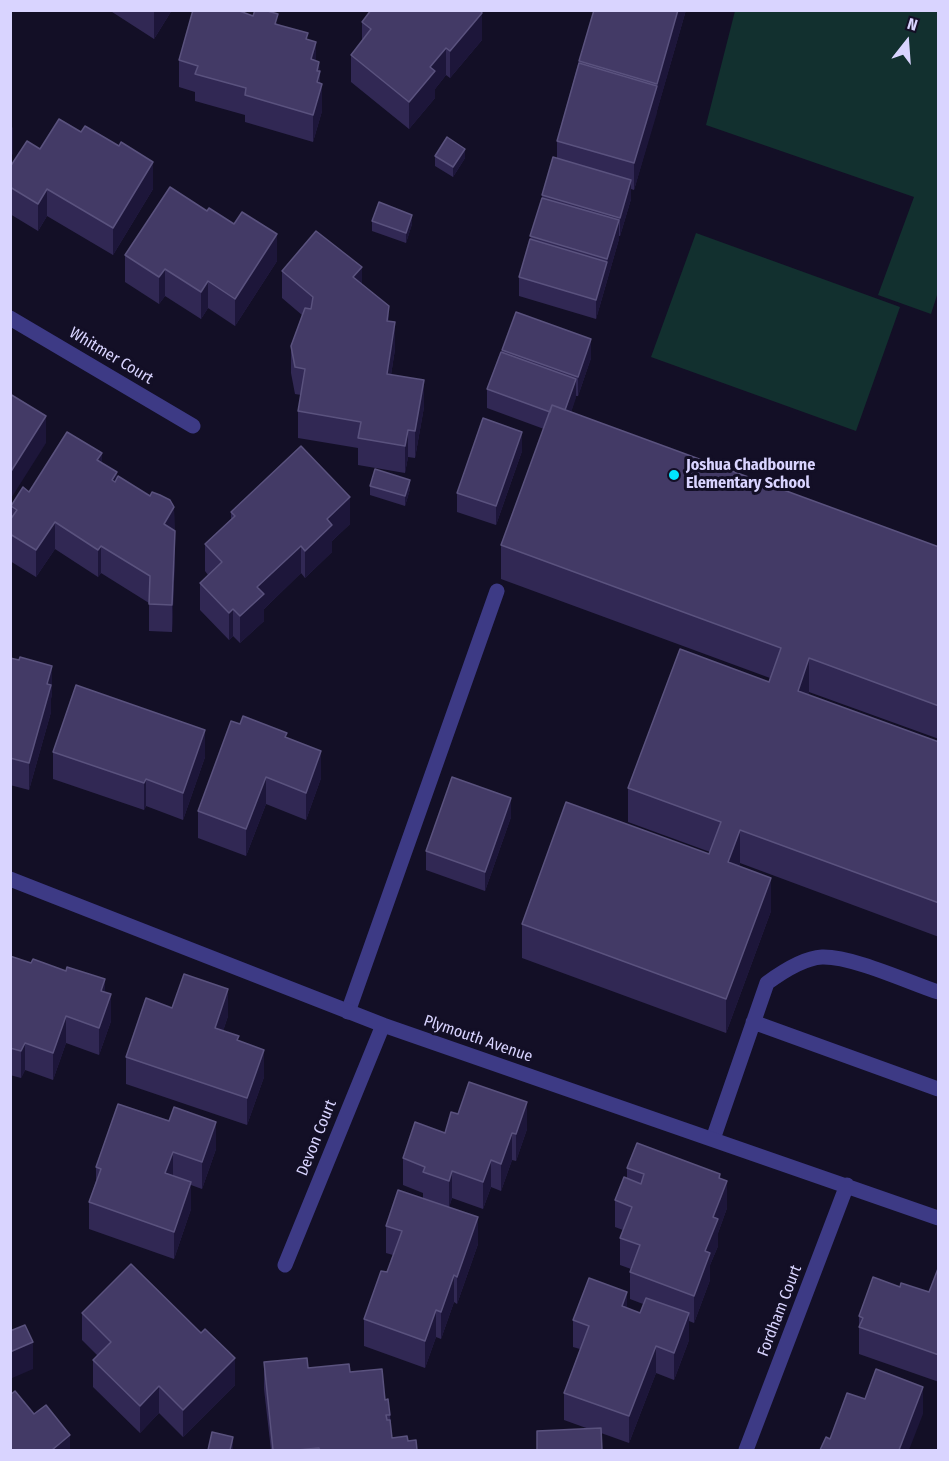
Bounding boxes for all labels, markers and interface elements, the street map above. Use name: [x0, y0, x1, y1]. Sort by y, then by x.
north arrow: [877, 12, 937, 72]
text: N: [905, 14, 920, 35]
street label: Whitmer Court: [65, 323, 157, 389]
place label: Joshua Chadbourne Elementary School: [686, 456, 815, 494]
marker: Joshua Chadbourne Elementary School: [667, 468, 681, 482]
street label: Plymouth Avenue: [421, 1011, 535, 1067]
street label: Devon Court: [293, 1097, 341, 1179]
street label: Fordham Court: [754, 1263, 806, 1359]

